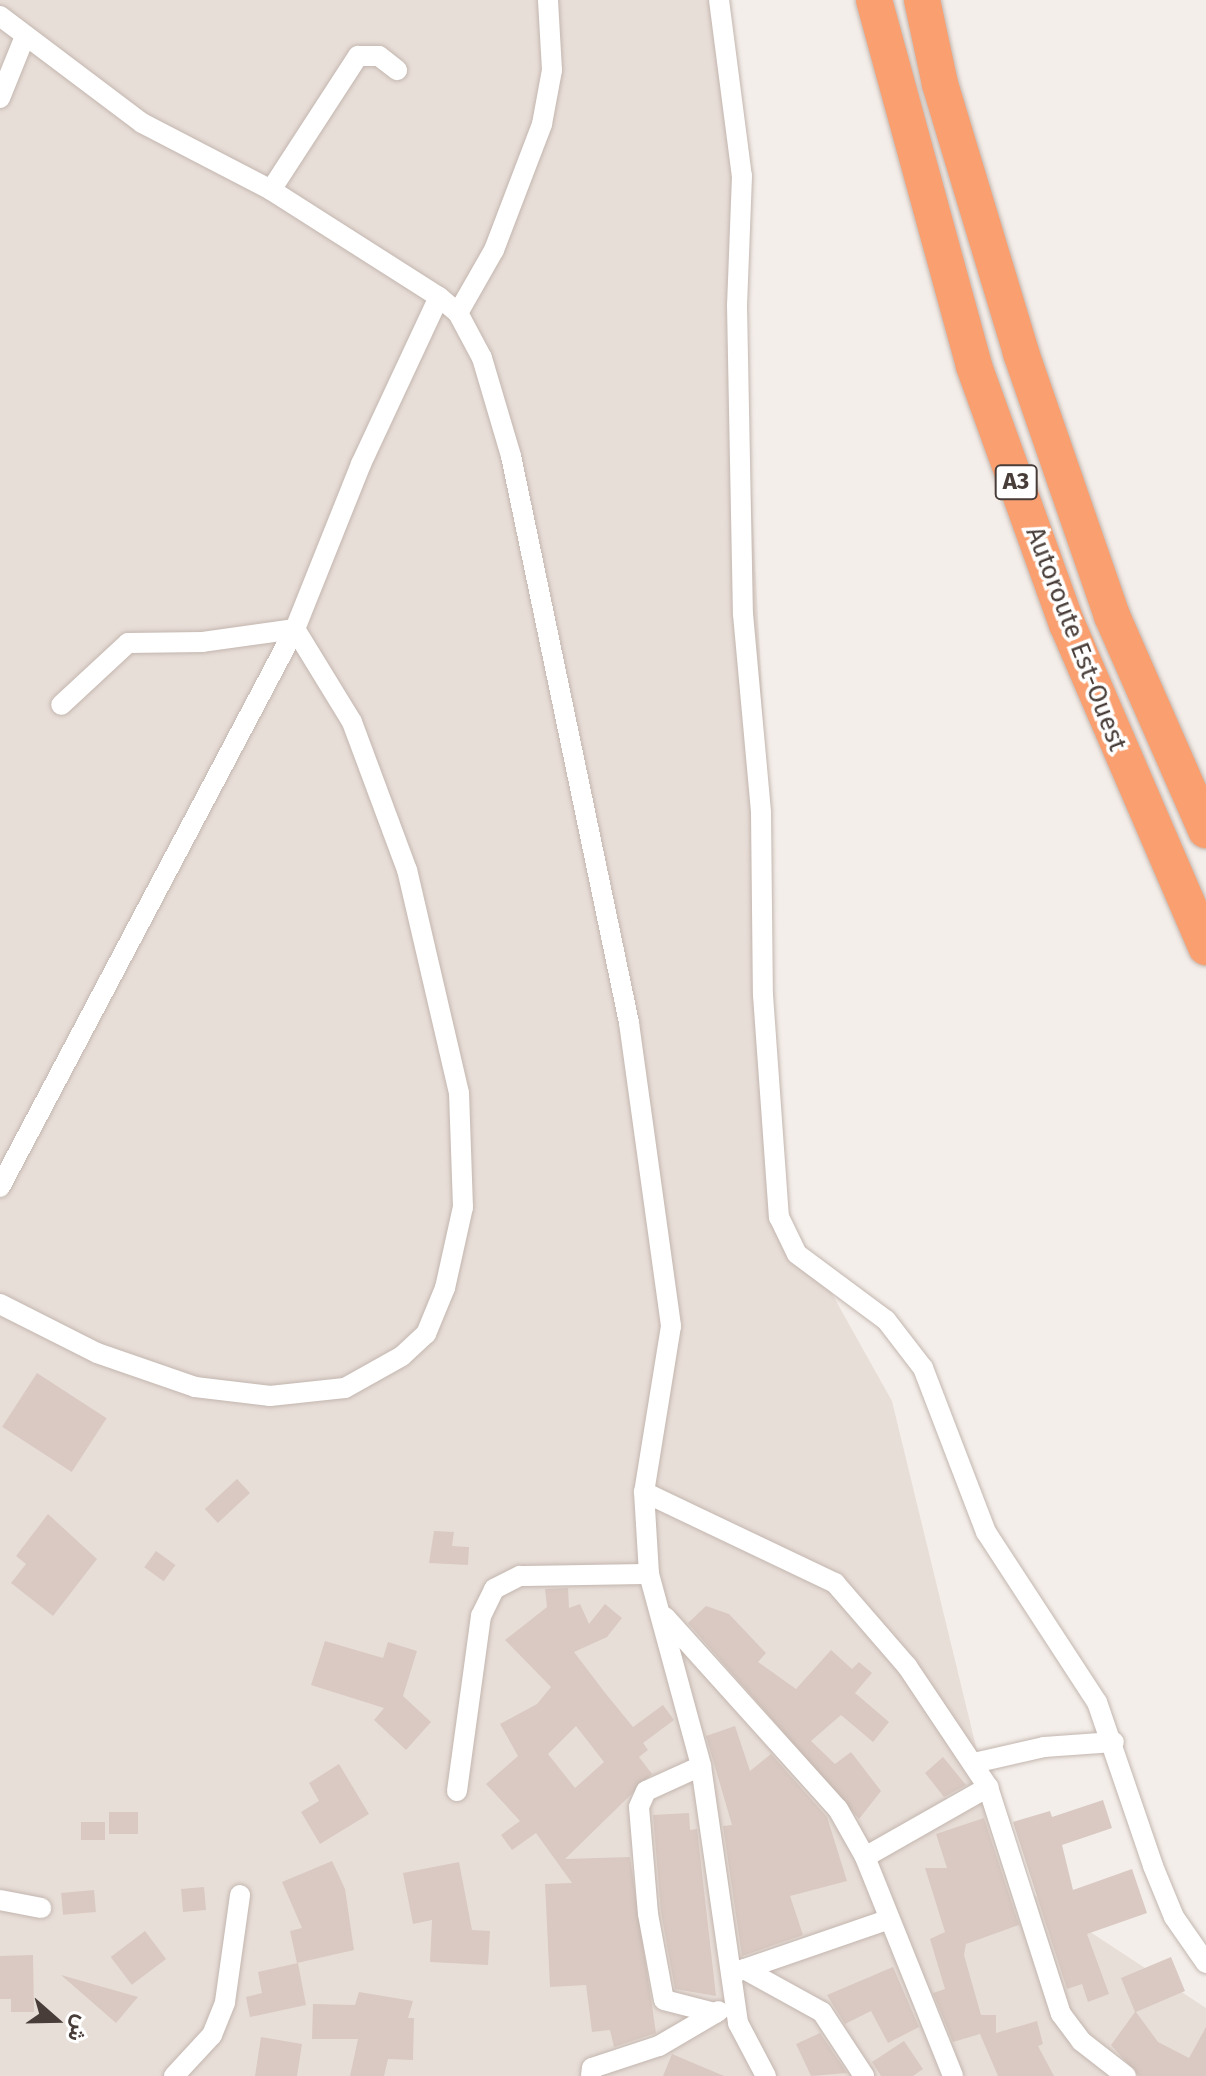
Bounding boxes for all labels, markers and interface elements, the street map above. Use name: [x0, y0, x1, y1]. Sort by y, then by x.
road number: A3: [994, 462, 1038, 502]
street label: Autoroute Est-Ouest: [1019, 523, 1133, 755]
north arrow: [16, 1980, 96, 2060]
text: ش: [62, 2011, 96, 2045]

